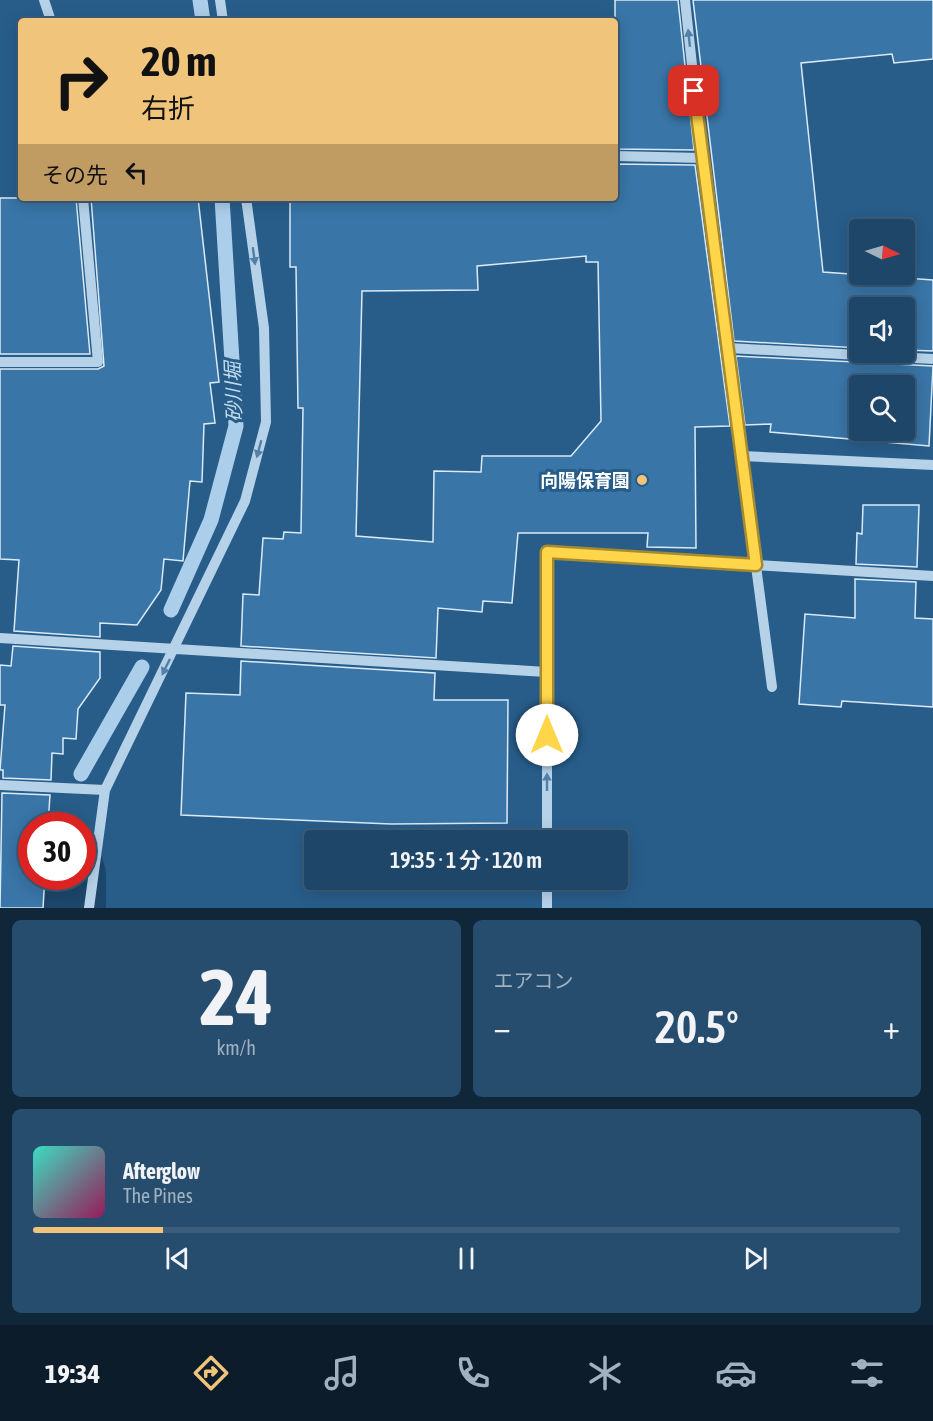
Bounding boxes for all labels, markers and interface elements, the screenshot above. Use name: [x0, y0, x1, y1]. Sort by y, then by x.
one-way arrow: [684, 28, 694, 47]
text: 20 m: [141, 37, 216, 85]
icon: right: [42, 42, 120, 120]
pin: [668, 65, 719, 116]
icon: arrive: [677, 74, 710, 107]
text: 右折: [141, 93, 195, 124]
icon: left: [120, 156, 153, 189]
text: その先: [42, 162, 108, 188]
north arrow: [849, 219, 915, 285]
map controls: [849, 219, 915, 441]
one-way arrow: [249, 247, 258, 266]
button: sound: [849, 297, 915, 363]
water label: 砂川堀: [220, 359, 246, 422]
button: search: [849, 375, 915, 441]
one-way arrow: [254, 440, 263, 458]
place label: 向陽保育園: [540, 470, 630, 491]
marker: 向陽保育園: [635, 473, 649, 487]
one-way arrow: [161, 658, 170, 675]
position arrow: [515, 703, 579, 767]
one-way arrow: [542, 772, 552, 791]
speed limit sign: 30: [18, 812, 96, 890]
text: 19:35 · 1 分 · 120 m: [390, 847, 542, 873]
text: 24: [200, 952, 273, 1042]
text: エアコン: [494, 969, 574, 992]
text: 20.5°: [655, 1001, 739, 1053]
text: −: [494, 1008, 511, 1046]
text: +: [883, 1008, 900, 1046]
text: km/h: [216, 1036, 256, 1059]
text: Afterglow: [123, 1158, 200, 1184]
text: The Pines: [123, 1184, 193, 1207]
icon: previous: [161, 1242, 194, 1275]
icon: pause: [450, 1242, 483, 1275]
icon: next: [739, 1242, 772, 1275]
icon: directions: [190, 1352, 232, 1394]
icon: music: [321, 1352, 363, 1394]
icon: phone: [452, 1352, 494, 1394]
icon: climate: [584, 1352, 626, 1394]
icon: car: [715, 1352, 757, 1394]
icon: filters: [846, 1352, 888, 1394]
text: 19:34: [45, 1358, 100, 1389]

